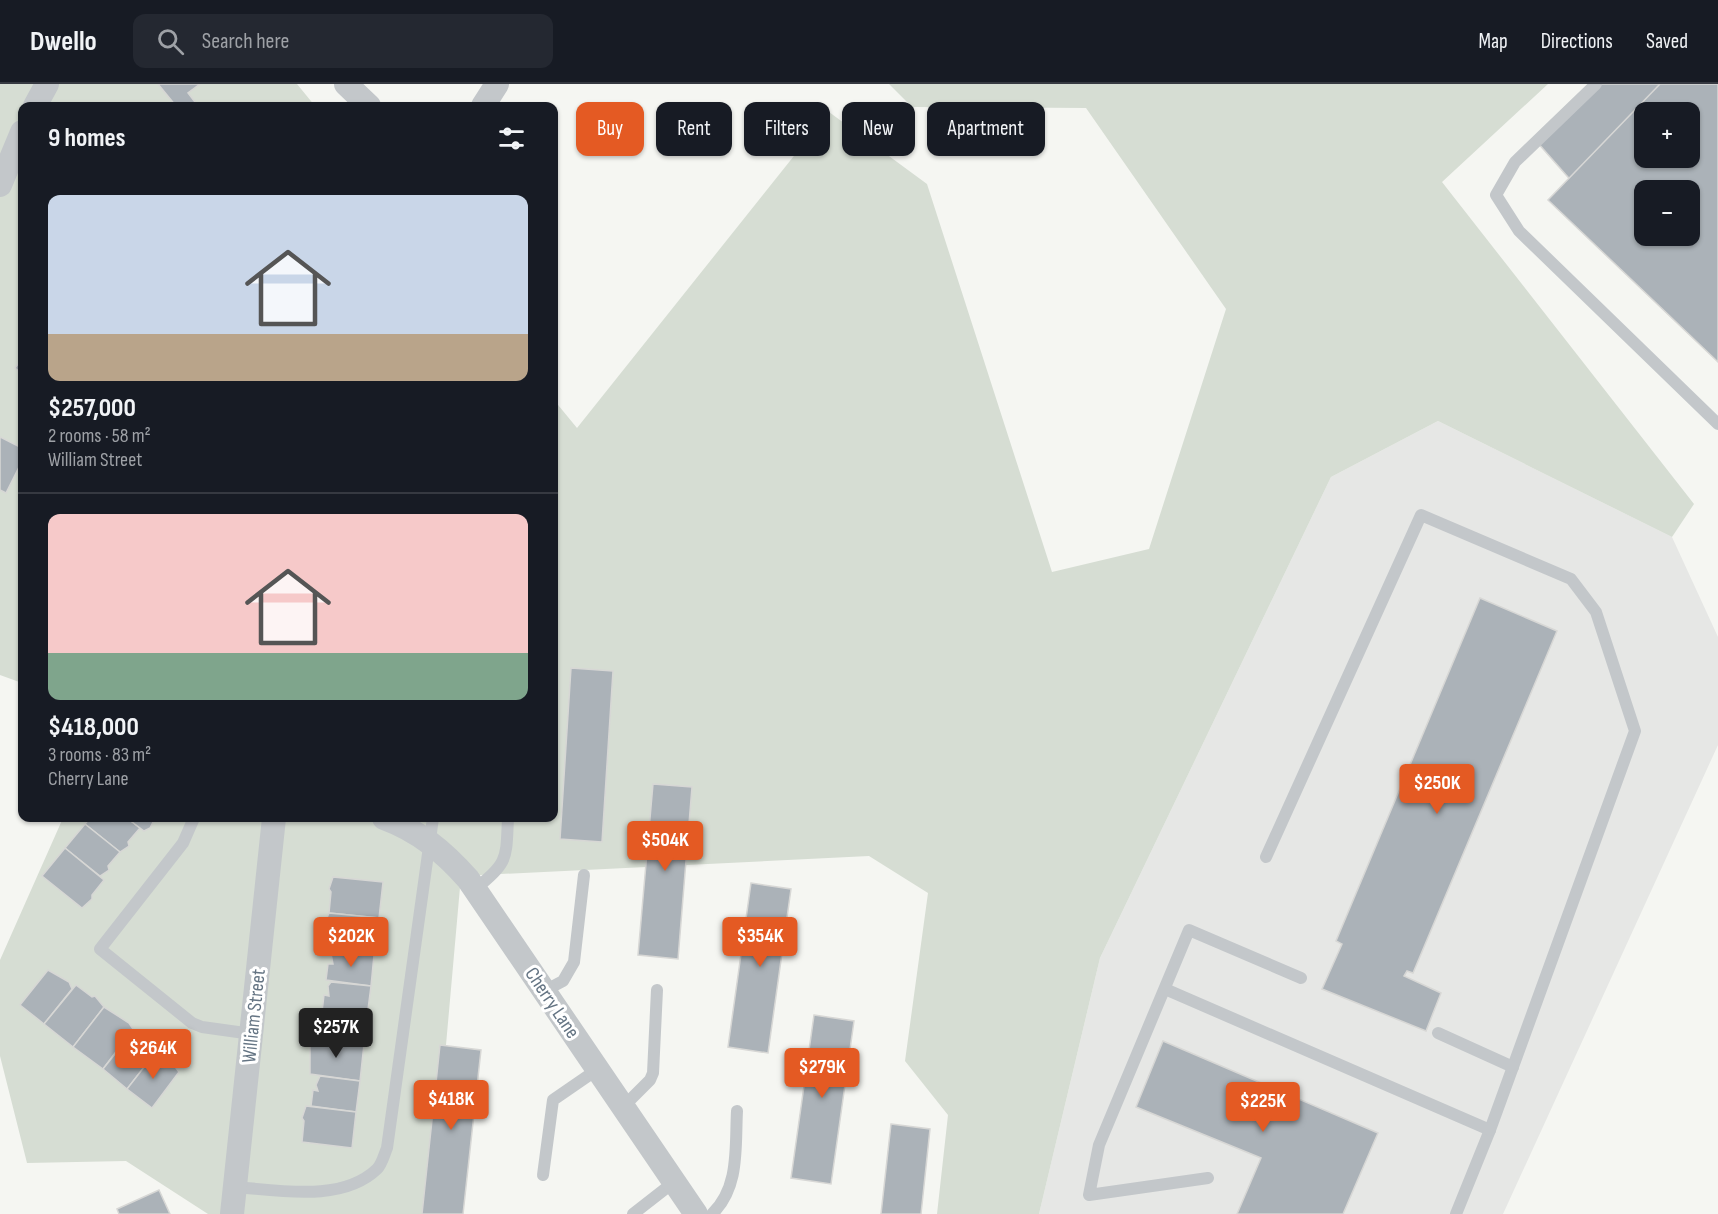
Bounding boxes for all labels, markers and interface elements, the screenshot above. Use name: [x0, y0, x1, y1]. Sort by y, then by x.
search box: [133, 14, 553, 68]
text: Dwello: [30, 25, 97, 58]
icon: search: [154, 25, 187, 58]
text: Search here: [202, 28, 289, 55]
text: Map: [1478, 29, 1508, 54]
text: Directions: [1541, 29, 1613, 54]
text: Saved: [1646, 29, 1688, 54]
chip: Buy: [576, 102, 644, 156]
chip: Rent: [656, 102, 732, 156]
chip: Filters: [744, 102, 830, 156]
chip: New: [842, 102, 915, 156]
chip: Apartment: [927, 102, 1045, 156]
map controls: [1634, 102, 1700, 246]
button: +: [1634, 102, 1700, 168]
icon: filters: [495, 122, 528, 155]
text: 9 homes: [48, 123, 126, 154]
button: −: [1634, 180, 1700, 246]
icon: home: [234, 234, 342, 342]
text: $257,000: [48, 393, 136, 424]
text: 2 rooms · 58 m²: [48, 424, 151, 448]
text: William Street: [48, 448, 142, 472]
icon: home: [234, 553, 342, 661]
text: $418,000: [48, 712, 139, 743]
text: 3 rooms · 83 m²: [48, 743, 151, 767]
pin: $250K: [1395, 764, 1479, 815]
text: Cherry Lane: [48, 767, 129, 791]
text: $250K: [1413, 771, 1461, 795]
pin: $504K: [623, 821, 707, 872]
text: $504K: [641, 828, 689, 852]
pin: $202K: [309, 917, 393, 968]
pin: $354K: [718, 917, 802, 968]
text: $202K: [327, 924, 375, 948]
text: $354K: [736, 924, 784, 948]
street label: Cherry Lane: [520, 963, 584, 1043]
street label: William Street: [237, 968, 271, 1064]
pin: $257K: [294, 1008, 378, 1059]
text: $257K: [313, 1015, 359, 1039]
pin: $264K: [111, 1029, 195, 1080]
text: $264K: [129, 1036, 177, 1060]
pin: $279K: [780, 1048, 864, 1099]
text: $279K: [798, 1055, 846, 1079]
pin: $418K: [409, 1080, 493, 1131]
pin: $225K: [1221, 1082, 1305, 1133]
text: $418K: [428, 1087, 474, 1111]
text: $225K: [1240, 1089, 1286, 1113]

